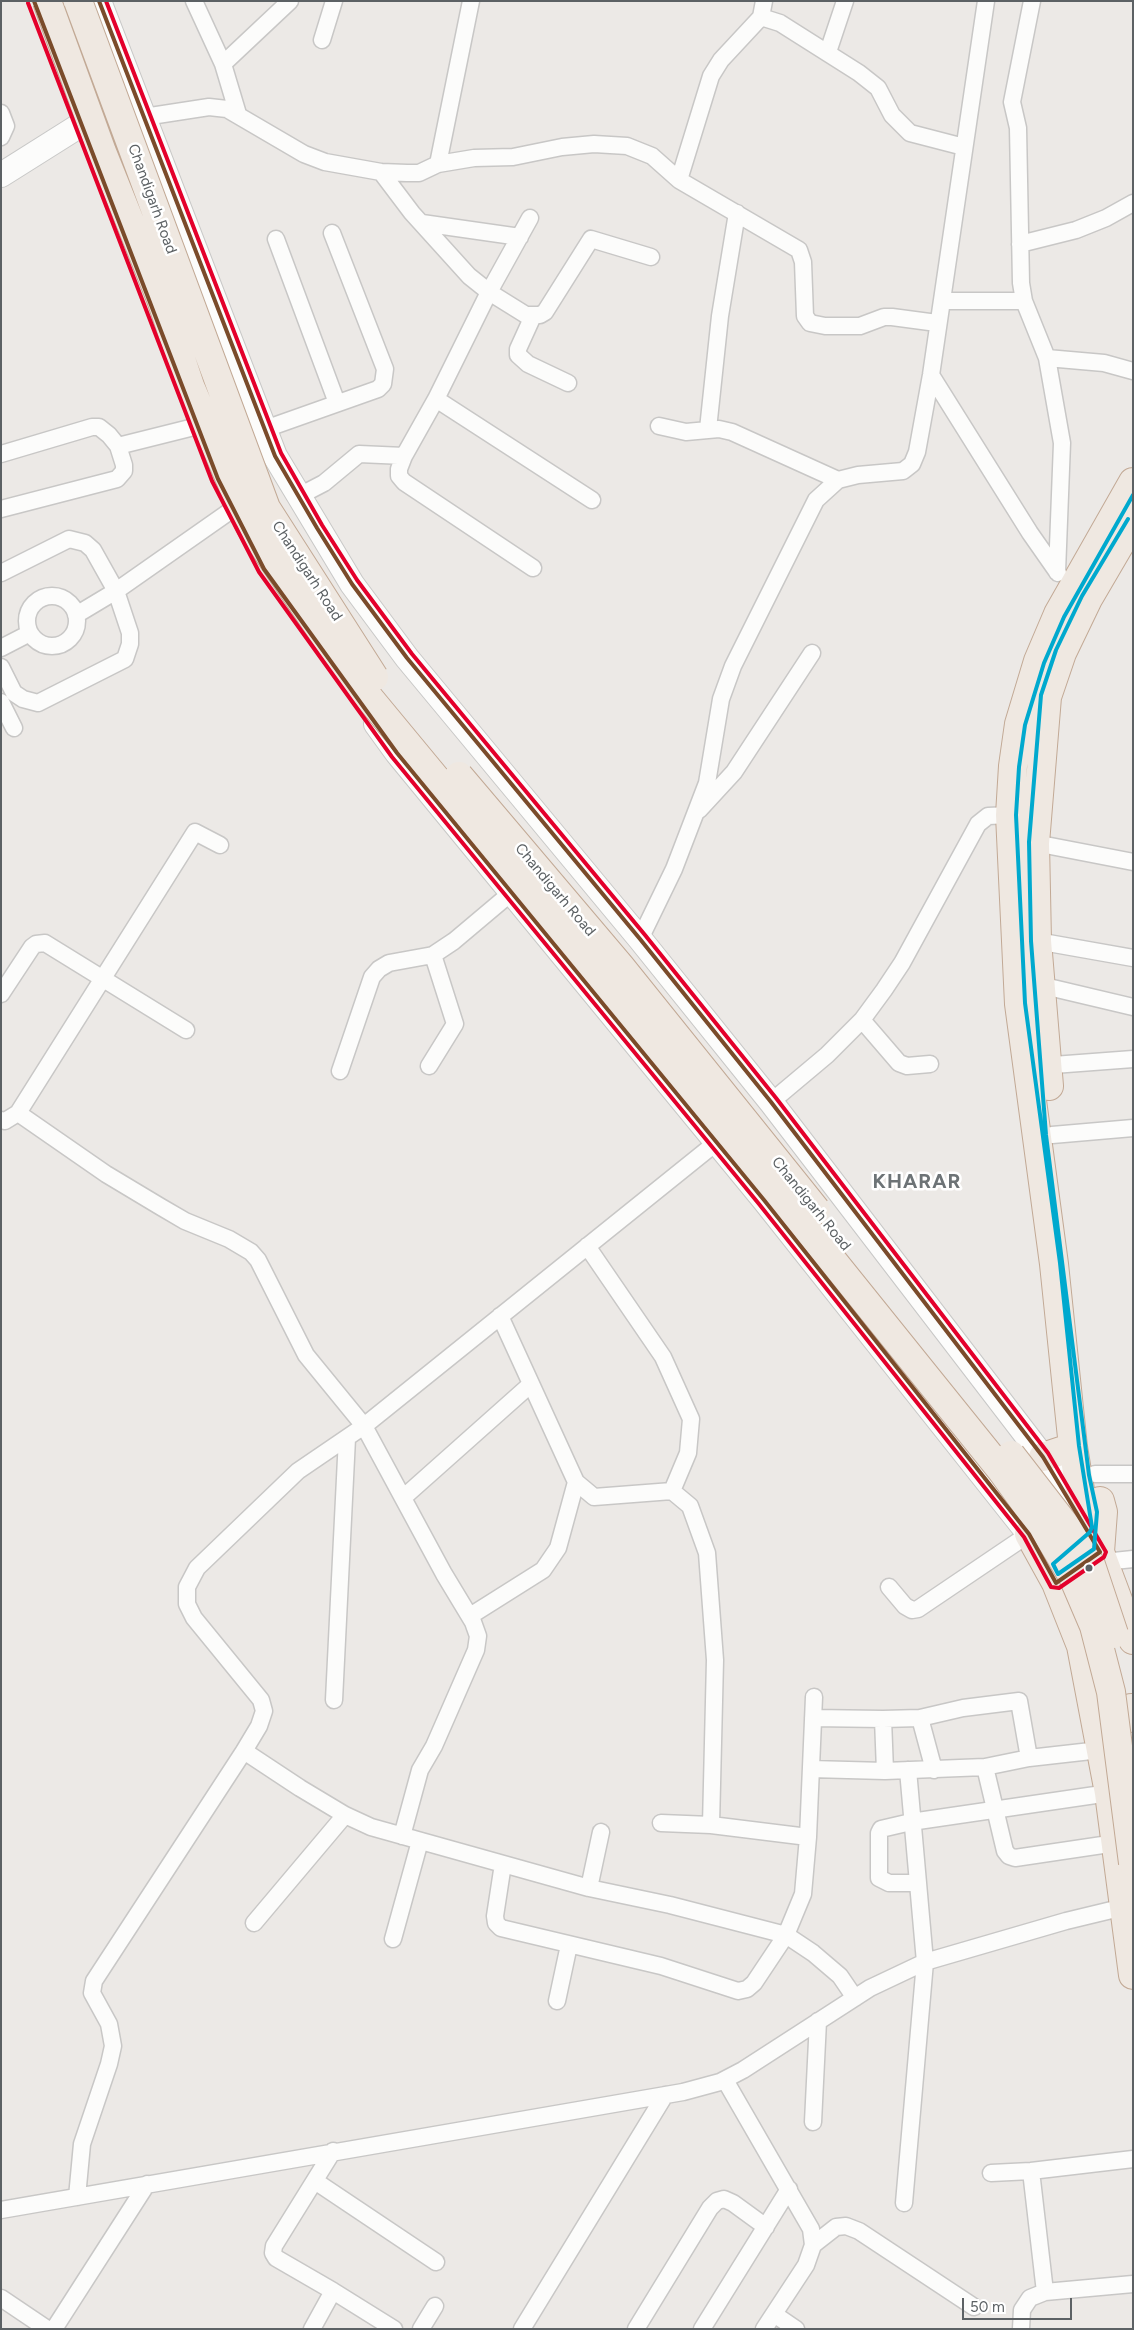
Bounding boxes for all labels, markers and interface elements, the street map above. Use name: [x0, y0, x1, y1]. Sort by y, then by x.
street label: Chandigarh Road: [124, 142, 180, 256]
street label: Chandigarh Road: [268, 518, 346, 624]
street label: Chandigarh Road: [511, 840, 599, 940]
street label: Chandigarh Road: [768, 1153, 854, 1255]
district label: KHARAR: [872, 1170, 962, 1194]
unlabelled marker: [1084, 1563, 1094, 1573]
scale bar: [964, 2288, 1074, 2320]
text: 50 m: [970, 2298, 1005, 2316]

